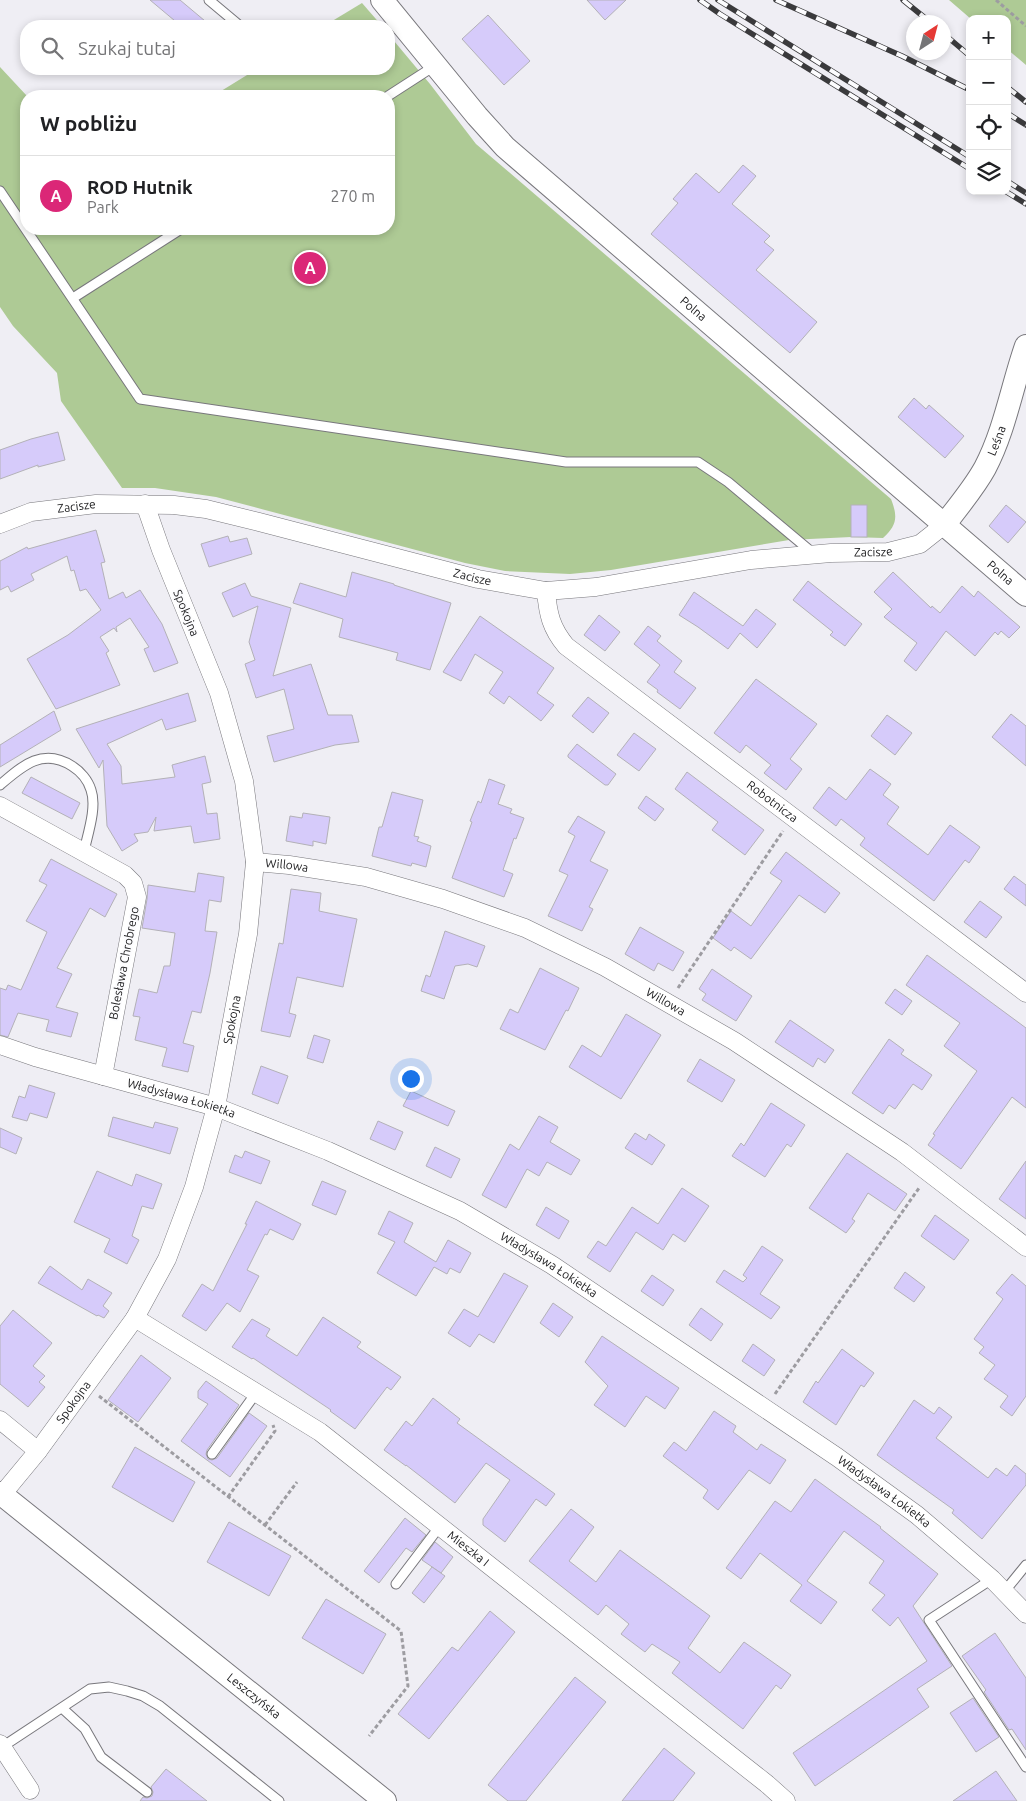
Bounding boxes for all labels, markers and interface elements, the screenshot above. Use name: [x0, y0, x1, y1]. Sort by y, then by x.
north arrow: [906, 15, 951, 60]
map controls: [966, 15, 1011, 195]
button: +: [966, 15, 1011, 60]
search box: [20, 20, 395, 75]
icon: search: [38, 34, 66, 62]
text: Szukaj tutaj: [78, 37, 176, 59]
button: −: [966, 60, 1011, 105]
button: locate: [966, 105, 1011, 150]
text: W pobliżu: [40, 111, 137, 135]
button: layers: [966, 150, 1011, 195]
text: ROD Hutnik: [87, 176, 193, 198]
text: A: [50, 187, 62, 205]
text: 270 m: [330, 187, 375, 205]
text: Park: [87, 198, 119, 216]
pin: A: [294, 249, 326, 287]
street label: Polna: [678, 294, 709, 323]
street label: Leśna: [985, 424, 1008, 458]
street label: Zacisze: [56, 497, 96, 515]
street label: Zacisze: [854, 544, 894, 559]
street label: Polna: [985, 558, 1016, 587]
street label: Zacisze: [452, 566, 493, 587]
street label: Spokojna: [171, 588, 202, 638]
street label: Robotnicza: [745, 778, 801, 825]
street label: Willowa: [265, 856, 309, 874]
street label: Bolesława Chrobrego: [106, 905, 141, 1021]
street label: Willowa: [644, 985, 688, 1018]
street label: Spokojna: [221, 994, 243, 1045]
your location: [398, 1066, 424, 1092]
street label: Władysława Łokietka: [126, 1076, 237, 1120]
street label: Władysława Łokietka: [498, 1229, 600, 1300]
street label: Spokojna: [53, 1378, 93, 1426]
street label: Władysława Łokietka: [836, 1453, 934, 1530]
street label: Mieszka I: [445, 1528, 492, 1569]
street label: Leszczyńska: [225, 1670, 283, 1721]

